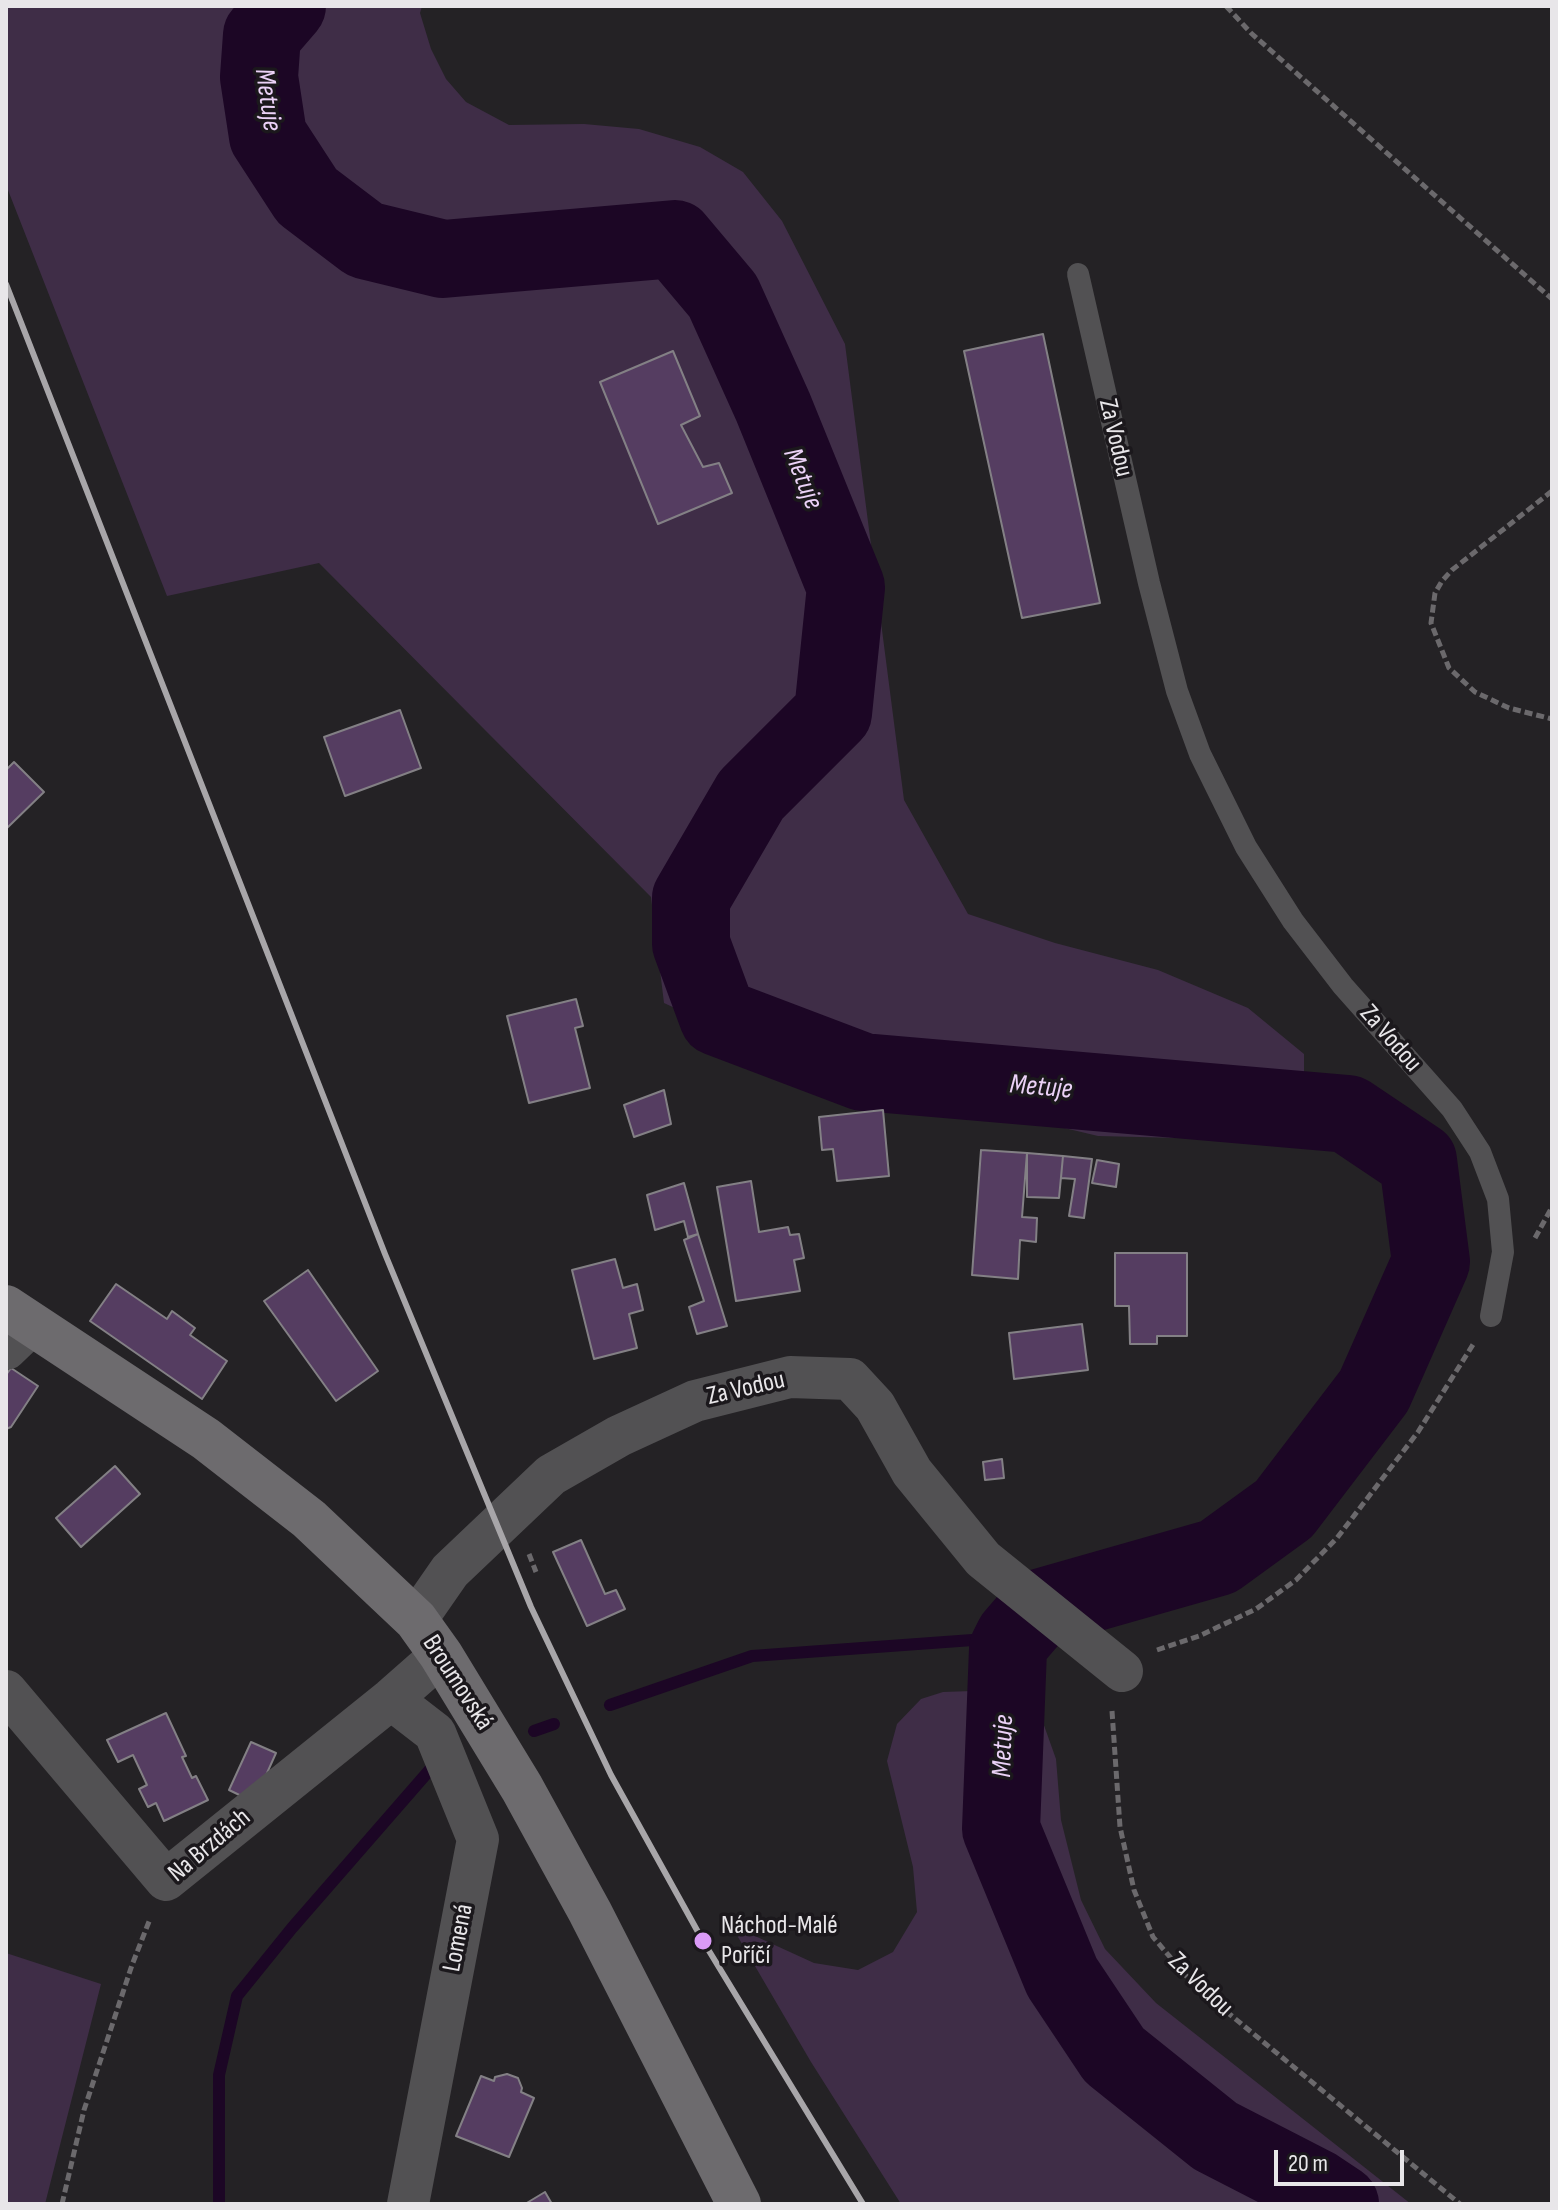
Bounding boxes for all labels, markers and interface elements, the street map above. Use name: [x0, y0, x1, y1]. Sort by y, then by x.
water label: Metuje: [246, 67, 288, 133]
street label: Za Vodou: [1091, 396, 1139, 480]
water label: Metuje: [775, 444, 829, 514]
street label: Za Vodou: [1352, 999, 1428, 1079]
water label: Metuje: [1008, 1069, 1074, 1107]
street label: Za Vodou: [704, 1365, 788, 1413]
street label: Broumovská: [415, 1630, 499, 1736]
water label: Metuje: [986, 1714, 1022, 1778]
street label: Na Brzdách: [163, 1803, 257, 1889]
street label: Lomená: [437, 1901, 481, 1975]
place label: Náchod-Malé Poříčí: [721, 1910, 838, 1972]
marker: Náchod-Malé Poříčí: [692, 1930, 714, 1952]
street label: Za Vodou: [1161, 1946, 1239, 2024]
scale bar: [1278, 2134, 1408, 2184]
text: 20 m: [1288, 2149, 1328, 2178]

